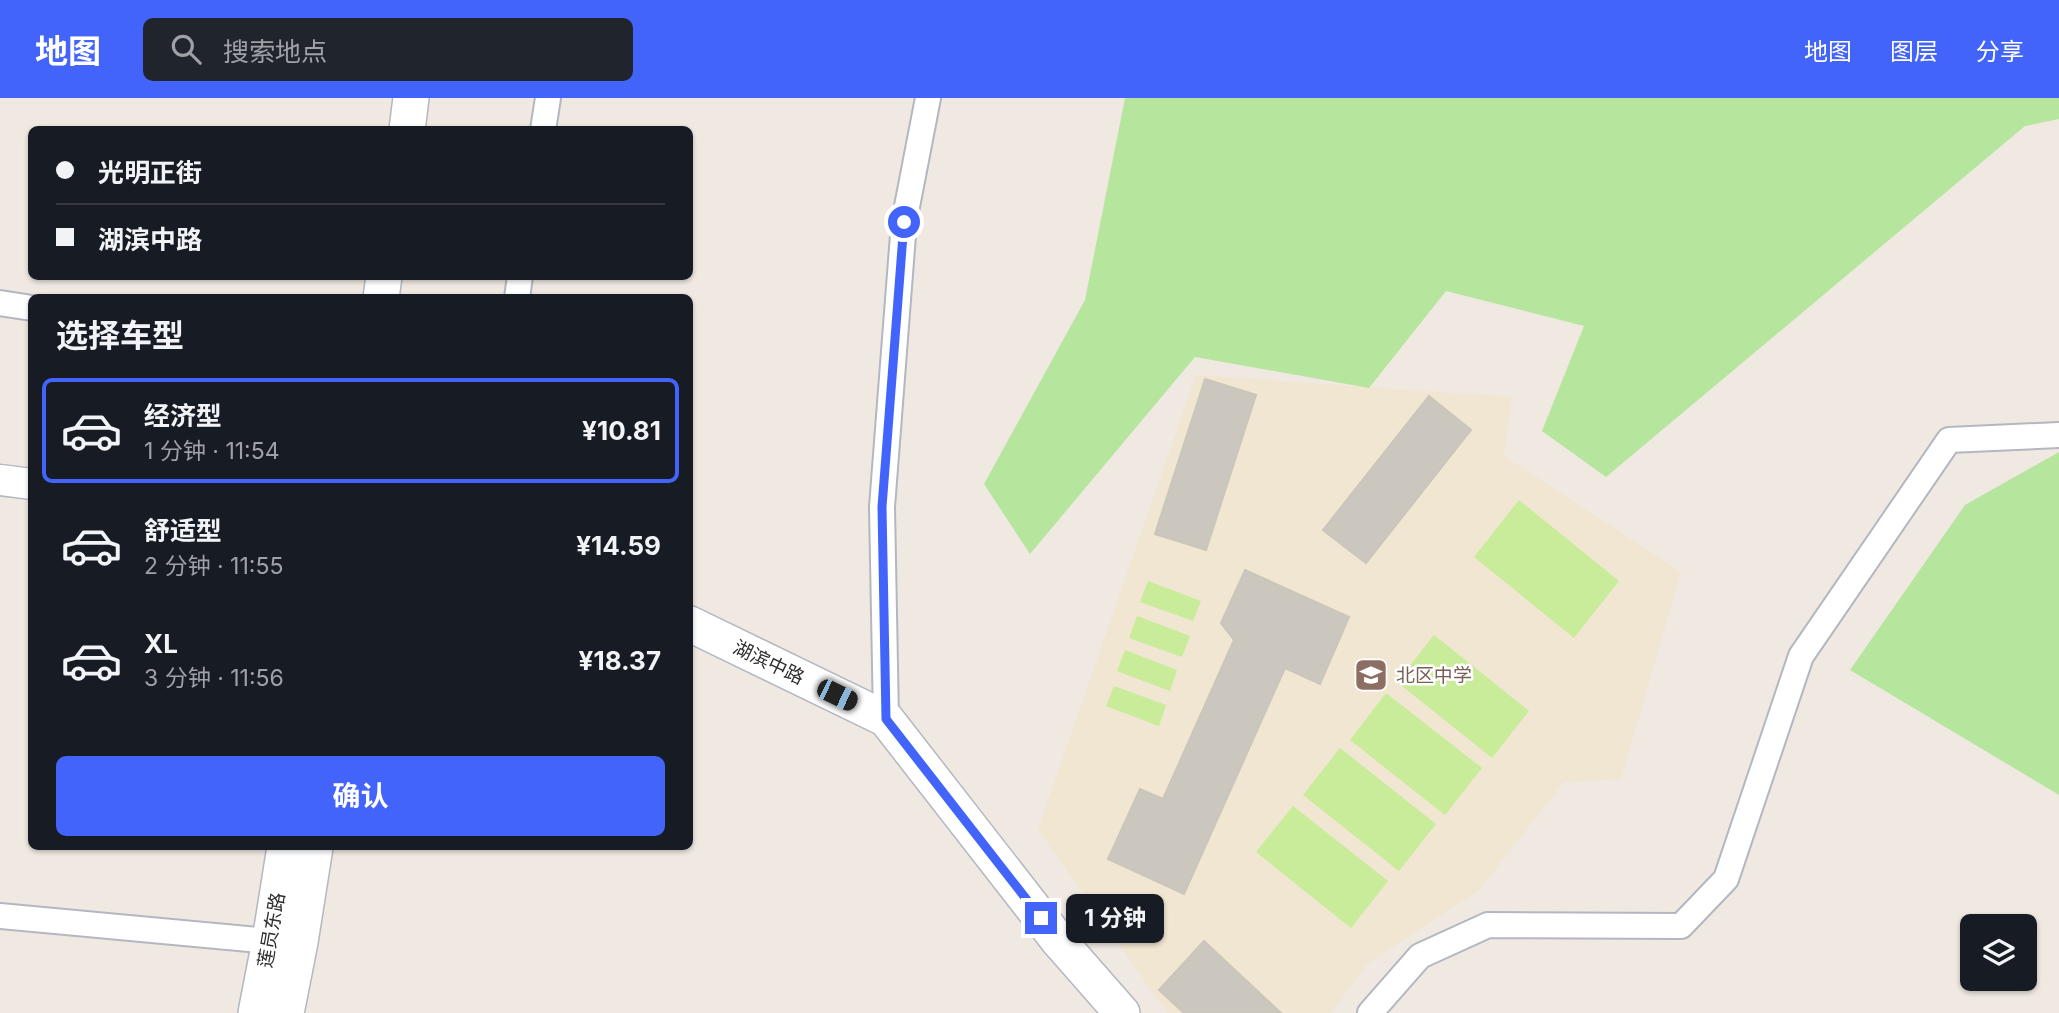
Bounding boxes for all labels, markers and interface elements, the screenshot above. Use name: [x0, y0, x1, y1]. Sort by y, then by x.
search box: [143, 18, 633, 81]
icon: search: [167, 30, 205, 68]
text: 地图: [35, 31, 101, 71]
text: 搜索地点: [223, 36, 327, 67]
text: 地图: [1804, 37, 1852, 66]
text: 图层: [1890, 37, 1938, 66]
text: 分享: [1976, 37, 2024, 66]
text: 光明正街: [98, 157, 202, 188]
route start: [888, 206, 920, 238]
text: 湖滨中路: [98, 224, 202, 255]
text: 选择车型: [56, 316, 184, 355]
icon: car: [60, 399, 123, 462]
text: 经济型: [144, 400, 222, 431]
text: ¥10.81: [582, 415, 661, 446]
text: 1 分钟 · 11:54: [144, 437, 280, 465]
icon: car: [60, 514, 123, 577]
text: 舒适型: [144, 515, 222, 546]
text: ¥14.59: [576, 530, 661, 561]
text: 2 分钟 · 11:55: [144, 552, 283, 580]
text: XL: [144, 628, 178, 659]
icon: car: [60, 629, 123, 692]
street label: 湖滨中路: [730, 635, 808, 689]
text: ¥18.37: [579, 645, 661, 676]
school or university icon: 北区中学: [1352, 656, 1390, 694]
text: 3 分钟 · 11:56: [144, 664, 284, 692]
place label: 北区中学: [1396, 664, 1472, 687]
car: [814, 676, 861, 714]
button: 确认: [56, 756, 665, 836]
street label: 莲员东路: [254, 891, 289, 970]
callout: 1 分钟: [1066, 894, 1164, 942]
route end: [1025, 902, 1057, 934]
text: 1 分钟: [1084, 904, 1146, 932]
map controls: [1960, 914, 2037, 991]
button: layers: [1960, 914, 2037, 991]

